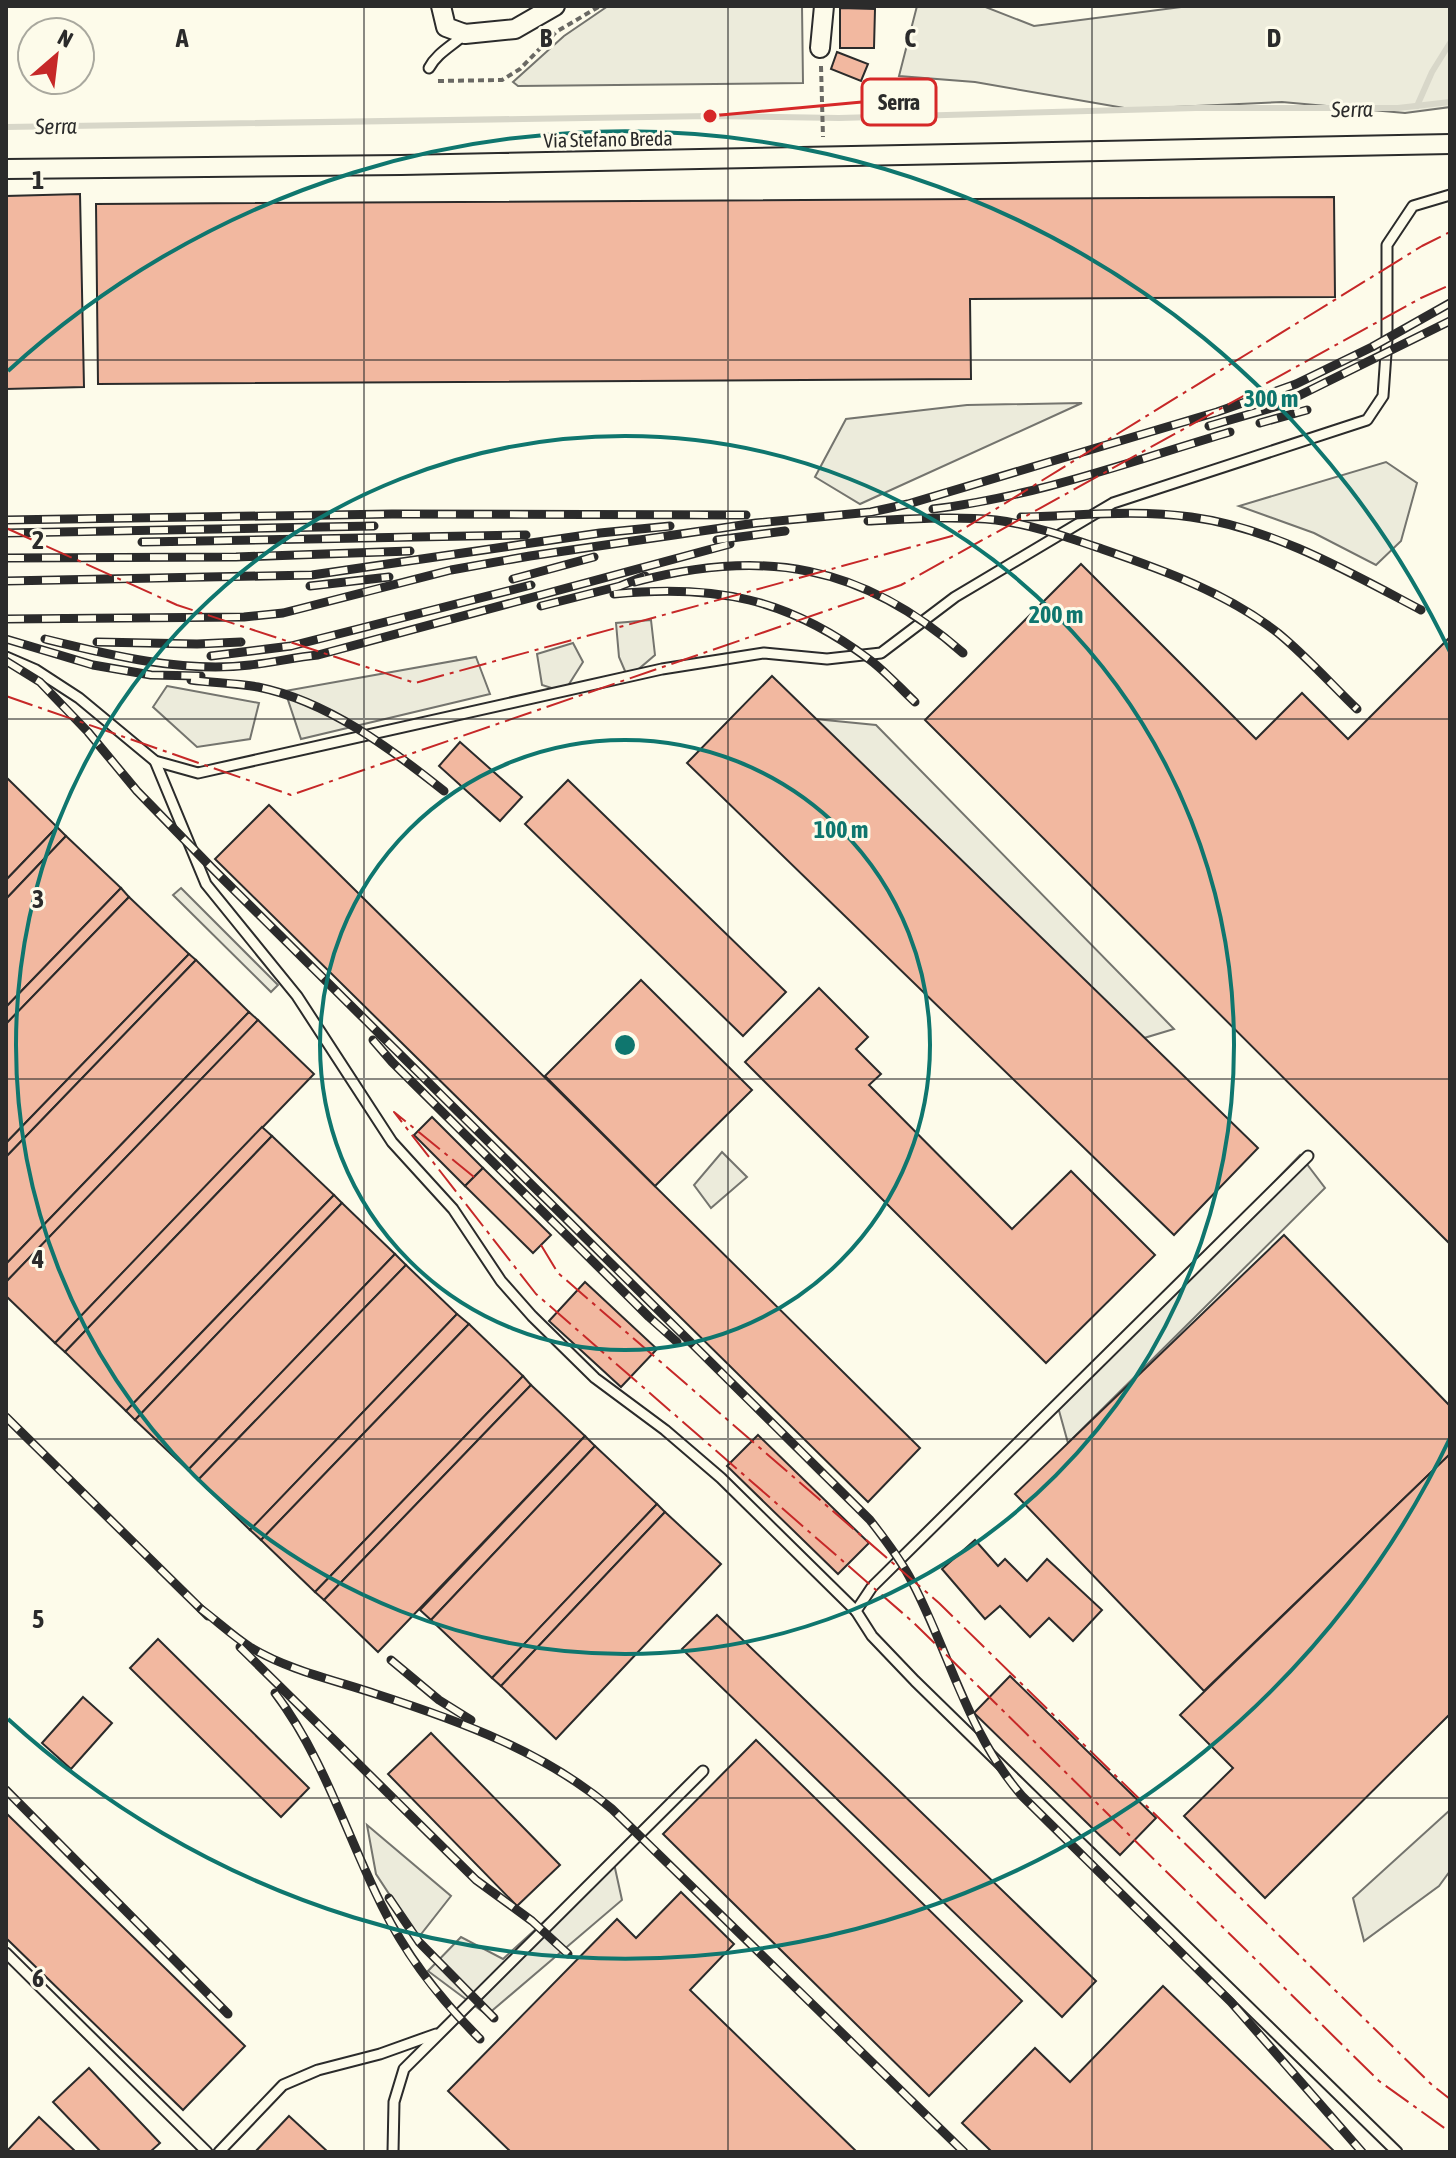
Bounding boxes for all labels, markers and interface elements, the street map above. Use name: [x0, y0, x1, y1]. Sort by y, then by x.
north arrow: [16, 16, 96, 96]
text: A: [175, 23, 189, 53]
text: B: [540, 23, 553, 53]
text: C: [904, 23, 916, 53]
text: D: [1267, 23, 1281, 53]
text: N: [54, 24, 77, 53]
callout: Serra: [862, 79, 936, 125]
text: Serra: [878, 89, 920, 115]
water label: Serra: [1330, 96, 1373, 122]
water label: Serra: [34, 113, 77, 139]
street label: Via Stefano Breda: [543, 126, 673, 152]
text: 1: [32, 165, 44, 195]
text: 300 m: [1244, 385, 1298, 412]
text: 2: [32, 525, 44, 555]
text: 200 m: [1029, 601, 1083, 628]
text: 100 m: [814, 816, 868, 843]
text: 3: [32, 884, 44, 914]
centre of rings: [611, 1031, 639, 1059]
text: 4: [31, 1244, 44, 1274]
text: 5: [32, 1604, 44, 1634]
text: 6: [32, 1963, 44, 1993]

